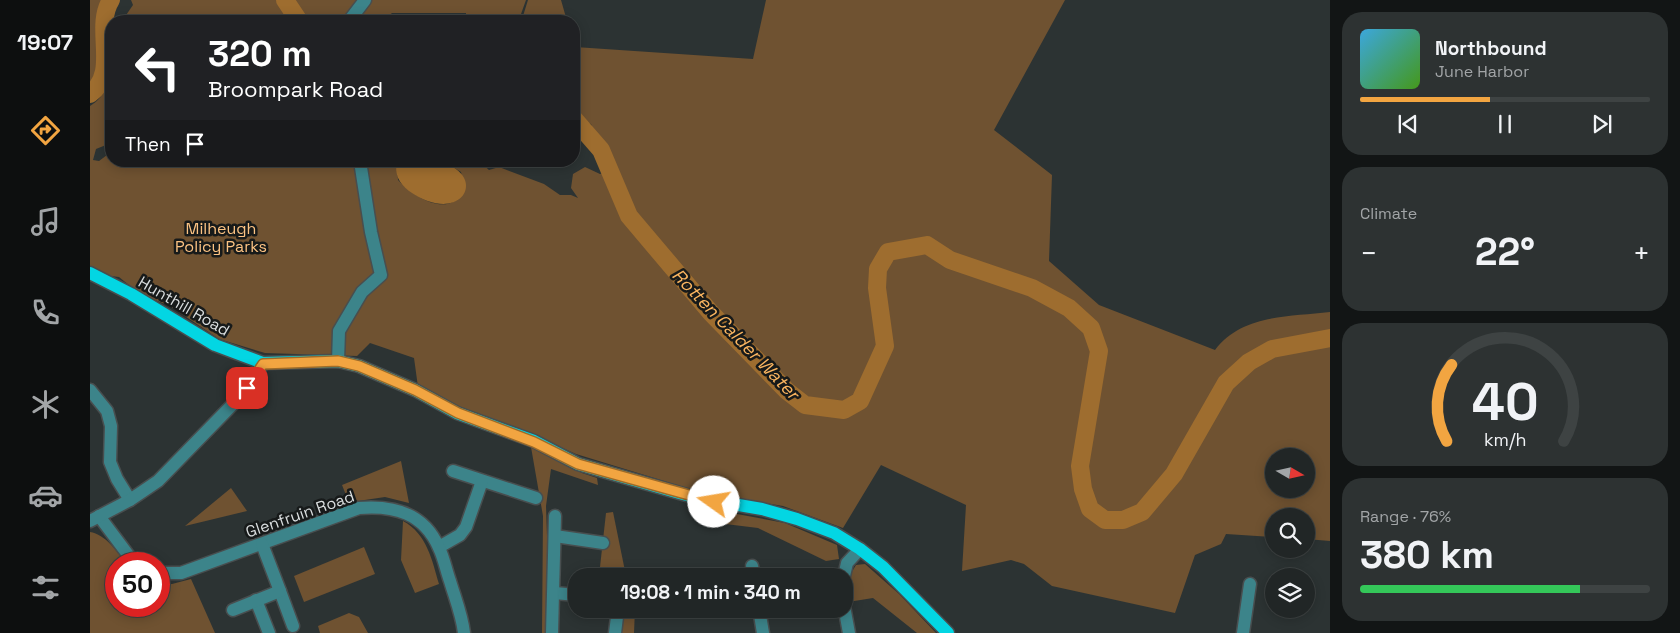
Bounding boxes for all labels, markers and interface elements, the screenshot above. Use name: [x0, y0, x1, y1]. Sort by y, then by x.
text: 19:07: [17, 28, 73, 56]
text: 320 m: [208, 32, 312, 76]
icon: left: [125, 35, 190, 100]
text: Northbound: [1435, 36, 1547, 61]
text: June Harbor: [1435, 61, 1529, 82]
text: Broompark Road: [208, 75, 383, 103]
icon: previous: [1394, 110, 1422, 138]
icon: pause: [1491, 110, 1519, 138]
icon: next: [1588, 110, 1616, 138]
icon: directions: [28, 113, 63, 148]
icon: arrive: [181, 130, 209, 158]
text: Then: [125, 132, 171, 157]
text: Climate: [1360, 203, 1417, 224]
icon: music: [28, 204, 63, 239]
park label: Milheugh Policy Parks: [175, 218, 267, 257]
text: 22°: [1475, 228, 1535, 276]
text: −: [1360, 235, 1377, 271]
text: +: [1633, 235, 1650, 271]
water label: Rotten Calder Water: [667, 264, 806, 406]
street label: Hunthill Road: [135, 271, 233, 341]
icon: phone: [28, 295, 63, 330]
pin: [226, 367, 268, 409]
text: 40: [1472, 369, 1538, 435]
icon: arrive: [233, 374, 261, 402]
icon: climate: [28, 387, 63, 422]
text: km/h: [1484, 428, 1526, 451]
north arrow: [1265, 448, 1315, 498]
map controls: [1265, 448, 1315, 618]
position arrow: [687, 475, 739, 527]
icon: car: [28, 478, 63, 513]
street label: Glenfruin Road: [243, 486, 357, 542]
text: Range · 76%: [1360, 506, 1451, 527]
button: search: [1265, 508, 1315, 558]
text: 380 km: [1360, 531, 1494, 579]
speed limit sign: 50: [105, 552, 170, 617]
button: layers: [1265, 568, 1315, 618]
icon: filters: [28, 570, 63, 605]
text: 19:08 · 1 min · 340 m: [620, 580, 801, 605]

